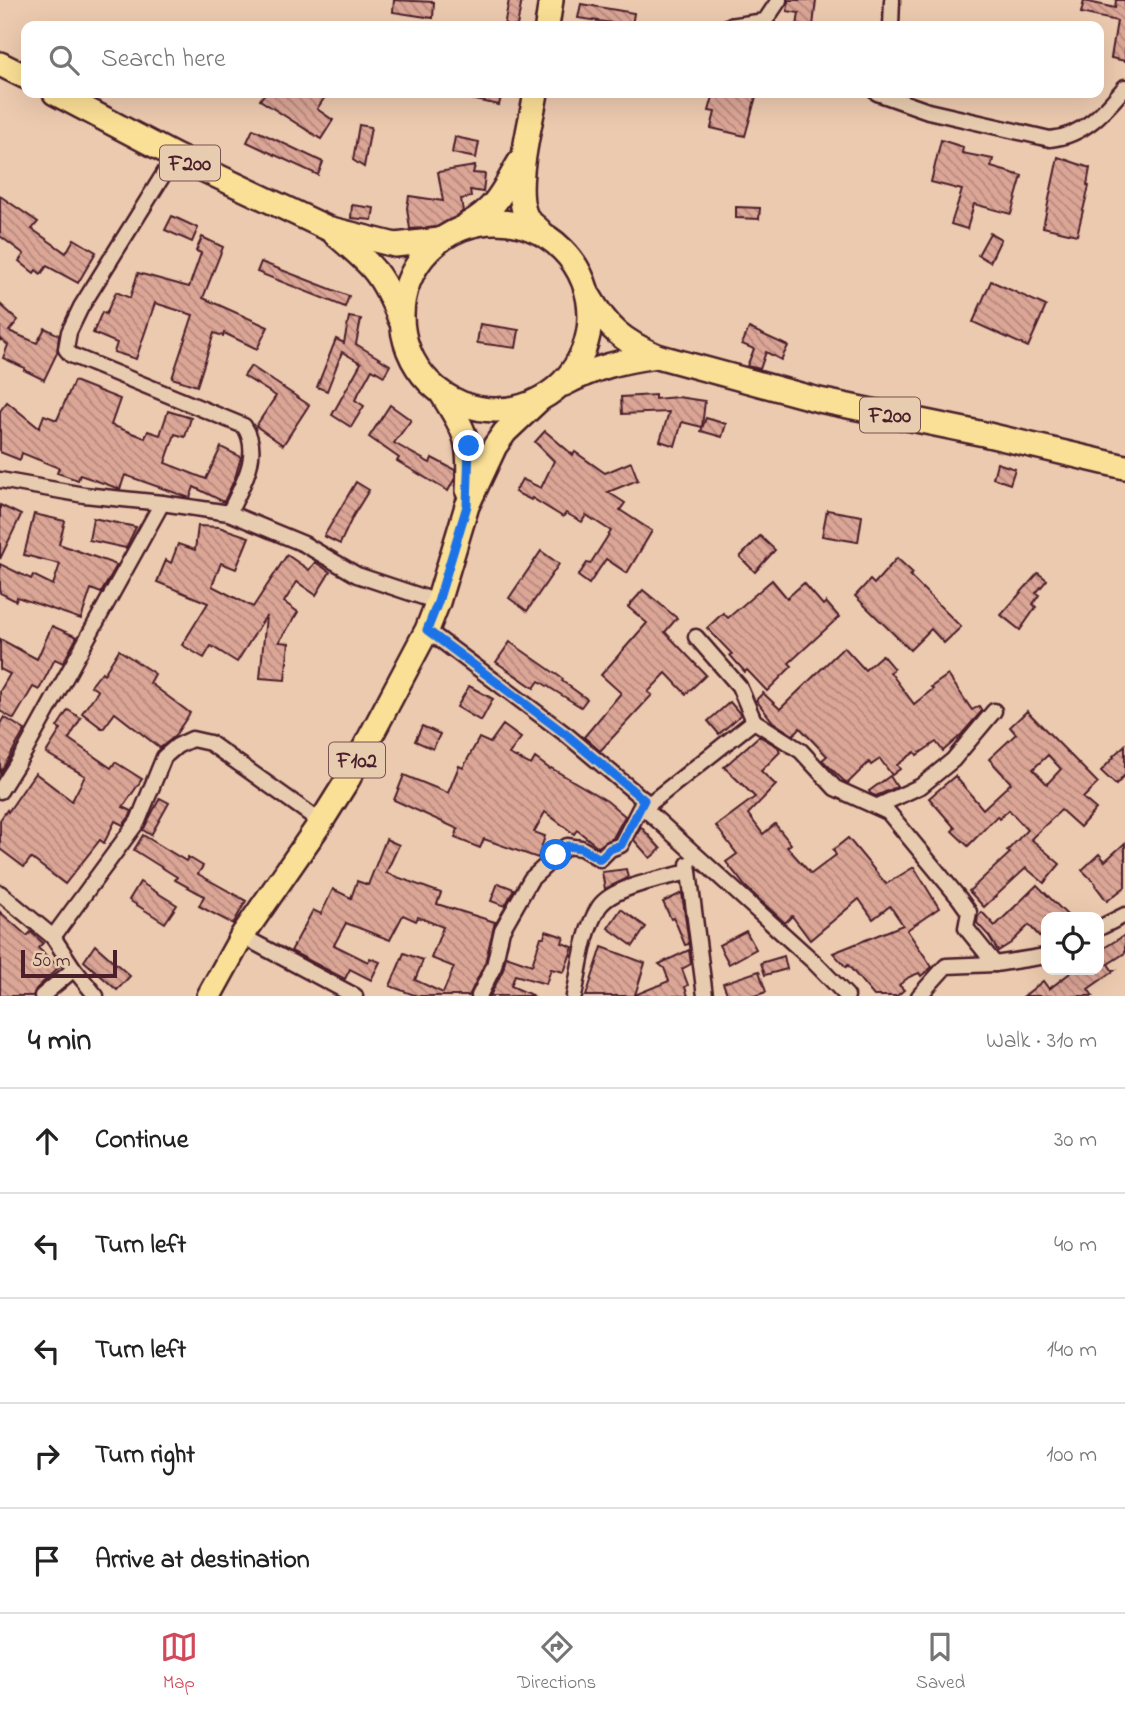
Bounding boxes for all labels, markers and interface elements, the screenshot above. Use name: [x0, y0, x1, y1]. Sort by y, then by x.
search box: [21, 21, 1104, 98]
icon: search: [45, 41, 83, 79]
text: Search here: [101, 41, 226, 79]
road number: F200: [160, 146, 220, 180]
road number: F200: [860, 398, 920, 432]
route end: [453, 430, 484, 461]
road number: F102: [329, 742, 385, 778]
route start: [540, 839, 571, 870]
map controls: [1041, 912, 1104, 975]
button: locate: [1041, 912, 1104, 975]
scale bar: [21, 947, 117, 979]
text: 50 m: [32, 948, 71, 975]
text: 4 min: [28, 1020, 91, 1064]
text: Walk · 310 m: [986, 1025, 1097, 1058]
icon: ahead: [28, 1122, 66, 1160]
text: Continue: [95, 1122, 188, 1160]
text: 30 m: [1054, 1124, 1097, 1157]
icon: left: [28, 1227, 66, 1265]
text: Turn left: [95, 1227, 186, 1265]
text: 40 m: [1054, 1229, 1097, 1262]
icon: left: [28, 1332, 66, 1370]
text: Turn left: [95, 1332, 186, 1370]
text: 140 m: [1047, 1334, 1097, 1367]
icon: right: [28, 1437, 66, 1475]
text: Turn right: [95, 1437, 195, 1475]
text: 100 m: [1046, 1439, 1097, 1472]
icon: arrive: [28, 1542, 66, 1580]
text: Arrive at destination: [95, 1542, 310, 1580]
tab: Map: [160, 1628, 198, 1697]
tab: Directions: [517, 1628, 596, 1697]
tab: Saved: [916, 1628, 965, 1697]

